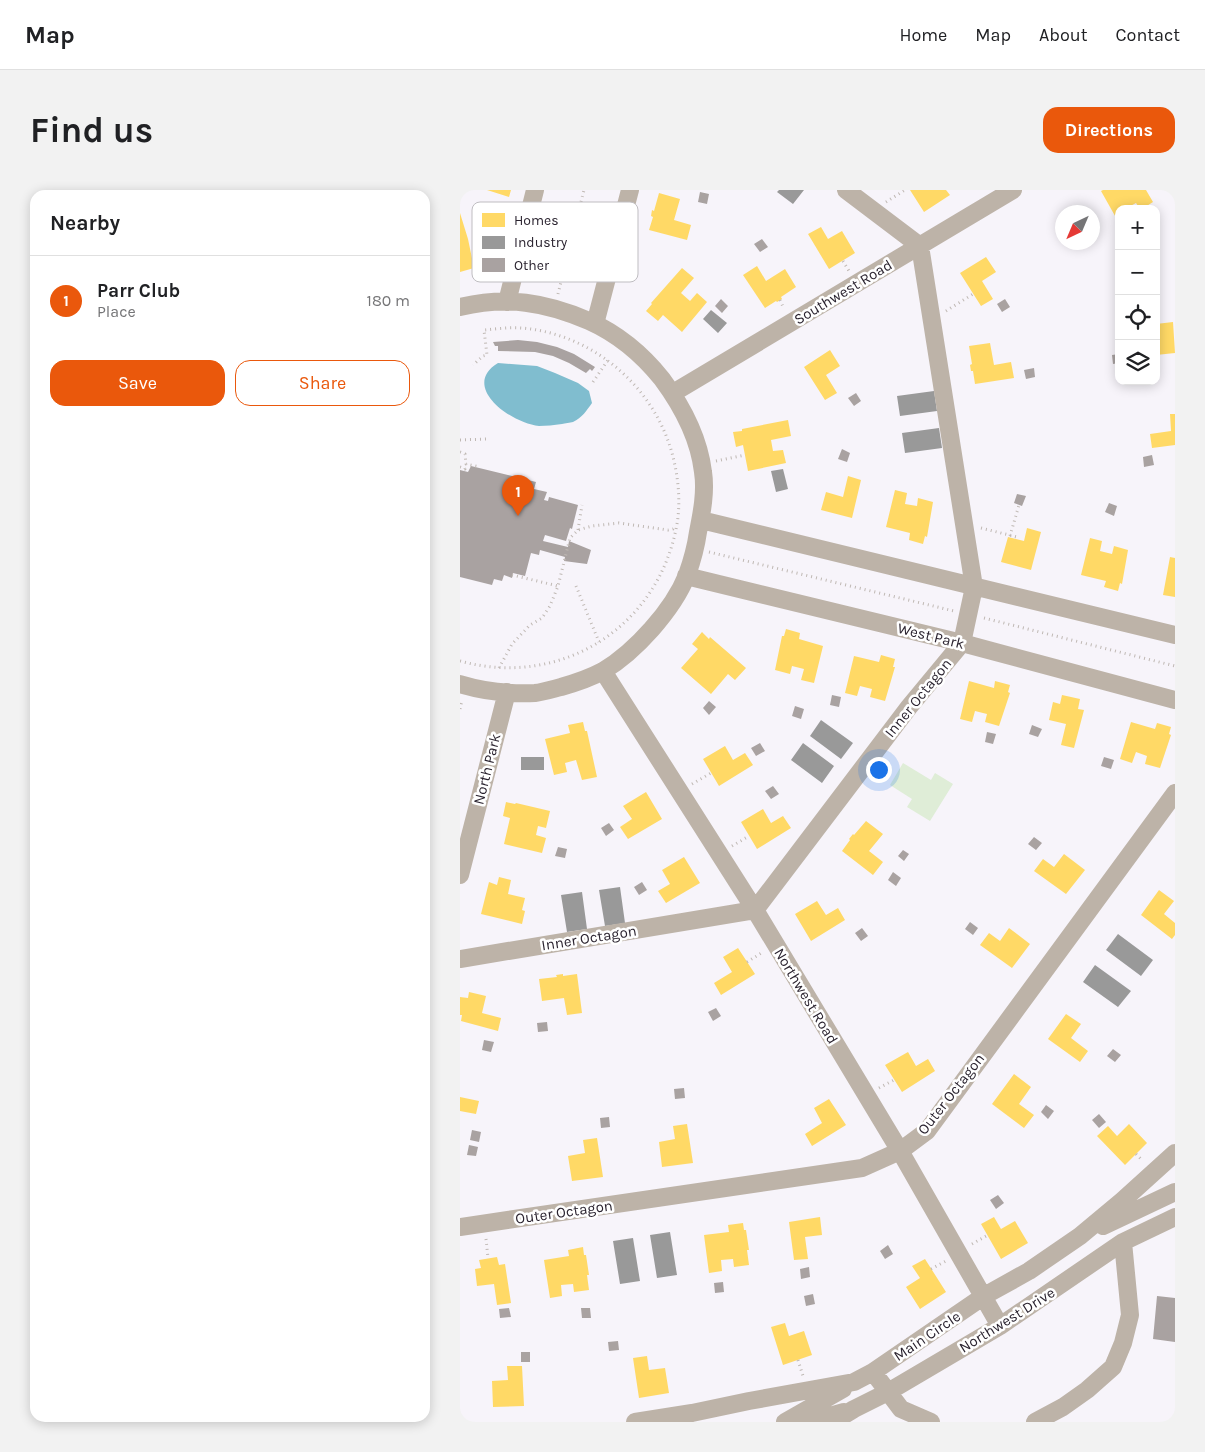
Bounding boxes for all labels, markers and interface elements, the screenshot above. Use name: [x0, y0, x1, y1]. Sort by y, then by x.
text: Map: [25, 21, 75, 49]
text: Home: [899, 24, 947, 46]
text: Map: [975, 24, 1011, 46]
text: About: [1039, 24, 1088, 46]
text: Contact: [1116, 24, 1180, 46]
button: Directions: [1043, 107, 1175, 153]
text: Find us: [30, 110, 153, 151]
legend: [472, 202, 638, 282]
north arrow: [1055, 205, 1100, 250]
map controls: [1115, 205, 1160, 385]
button: +: [1115, 205, 1160, 250]
text: Nearby: [50, 211, 120, 235]
text: Homes: [514, 212, 559, 229]
text: Industry: [514, 234, 568, 251]
button: −: [1115, 250, 1160, 295]
street label: Southwest Road: [791, 256, 895, 328]
text: Other: [514, 257, 550, 274]
text: Parr Club: [97, 280, 180, 302]
text: 1: [63, 291, 69, 310]
text: 180 m: [367, 291, 410, 310]
button: locate: [1115, 295, 1160, 340]
text: Place: [97, 302, 136, 321]
button: layers: [1115, 340, 1160, 385]
button: Save: [50, 360, 225, 406]
button: Share: [235, 360, 410, 406]
pin: 1: [502, 475, 534, 516]
street label: West Park: [896, 619, 966, 653]
street label: Inner Octagon: [881, 655, 955, 741]
street label: North Park: [469, 732, 505, 806]
your location: [866, 757, 892, 783]
street label: Inner Octagon: [540, 922, 638, 954]
street label: Northwest Road: [770, 945, 842, 1047]
street label: Outer Octagon: [914, 1050, 988, 1138]
street label: Outer Octagon: [514, 1196, 614, 1228]
street label: Northwest Drive: [956, 1283, 1058, 1357]
street label: Main Circle: [890, 1307, 964, 1365]

